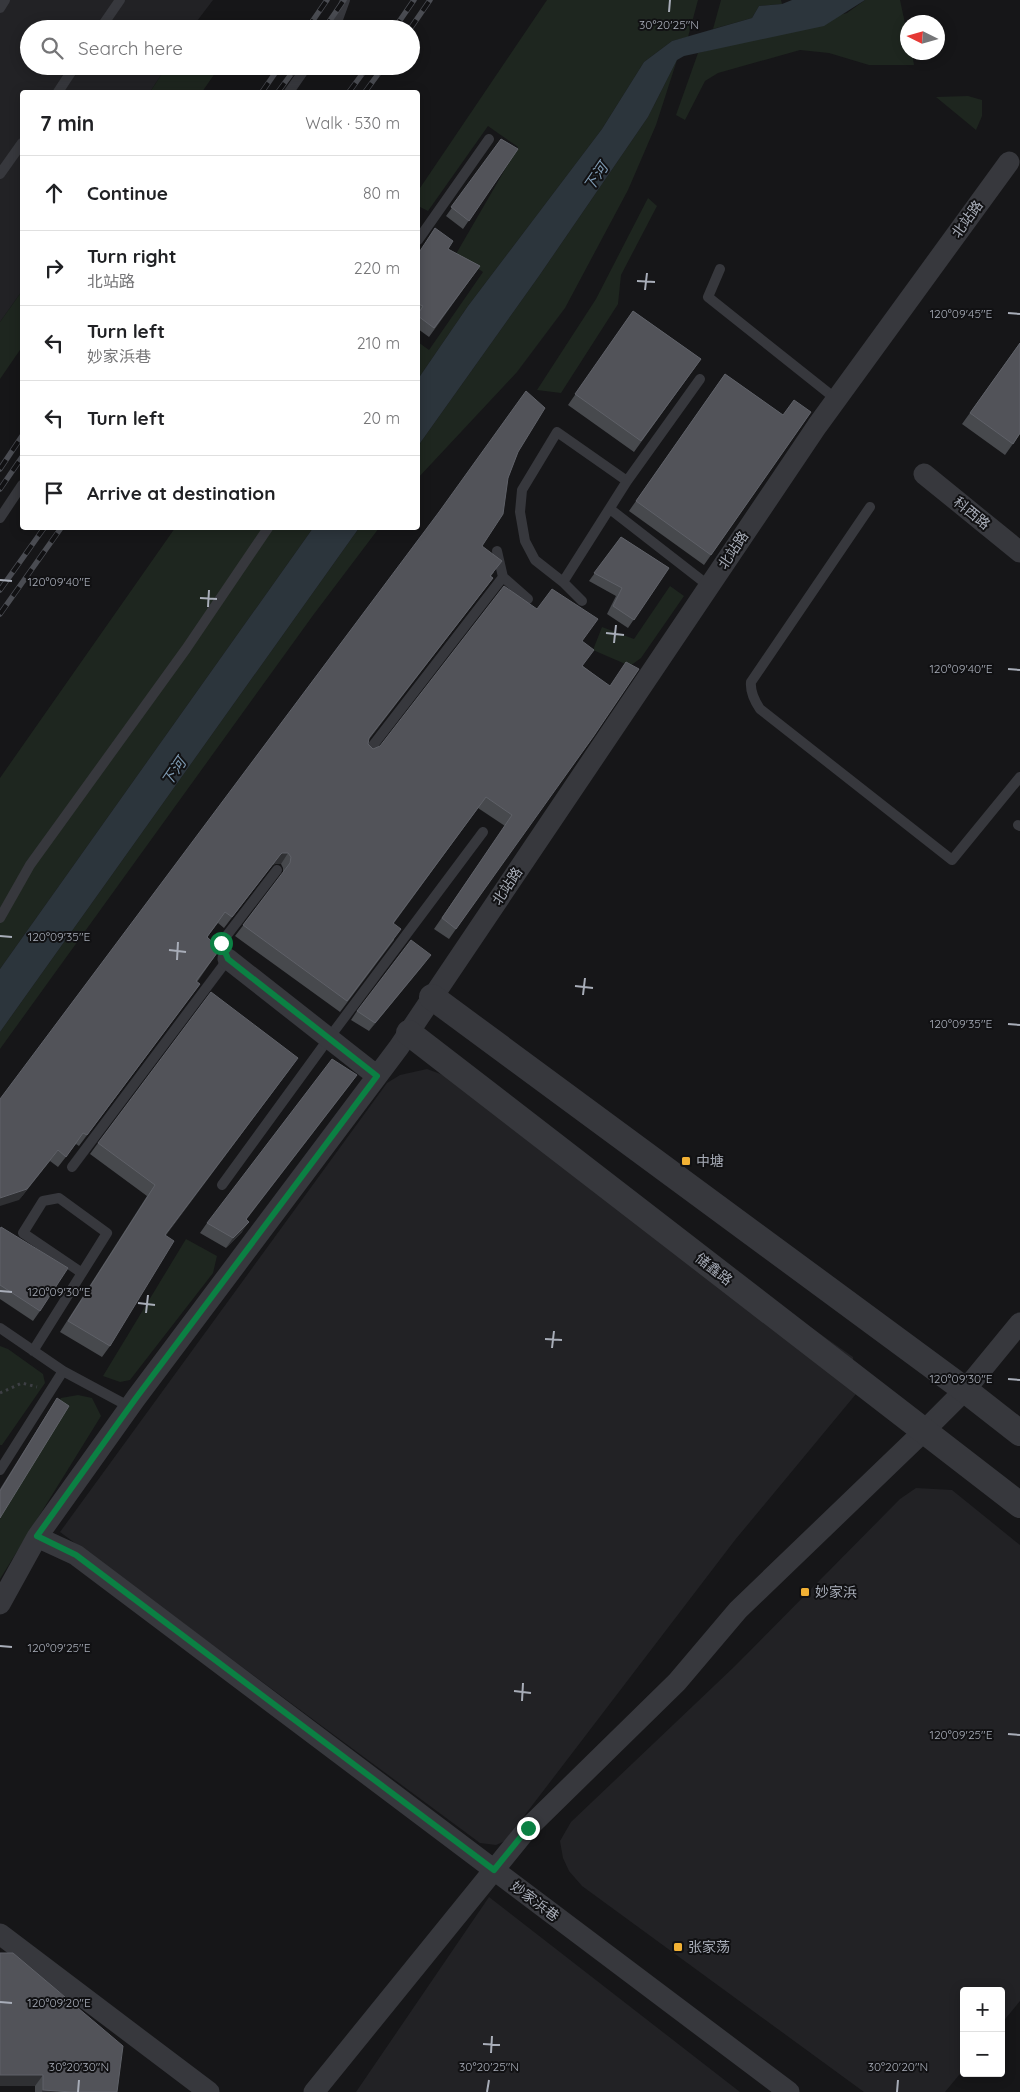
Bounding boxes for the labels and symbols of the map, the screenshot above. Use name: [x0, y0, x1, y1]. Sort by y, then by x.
north arrow: [900, 15, 945, 60]
text: 30°20'25"N: [639, 17, 699, 32]
water label: 下河: [579, 157, 614, 194]
street label: 北站路: [947, 197, 987, 241]
text: 120°09'45"E: [930, 306, 993, 321]
street label: 科西路: [950, 493, 994, 533]
street label: 北站路: [714, 528, 752, 572]
text: 120°09'40"E: [27, 574, 91, 589]
text: 120°09'40"E: [929, 661, 993, 676]
water label: 下河: [157, 752, 192, 789]
street label: 北站路: [488, 864, 526, 908]
text: 120°09'35"E: [28, 929, 90, 944]
route start: [210, 932, 233, 955]
text: 120°09'35"E: [930, 1016, 992, 1031]
place label: 中塘: [696, 1152, 724, 1170]
marker: 中塘: [680, 1155, 692, 1167]
street label: 储鑫路: [692, 1249, 736, 1289]
text: 120°09'30"E: [27, 1284, 91, 1299]
text: 120°09'30"E: [929, 1371, 993, 1386]
place label: 妙家浜: [815, 1583, 857, 1601]
marker: 妙家浜: [799, 1586, 811, 1598]
text: 120°09'25"E: [28, 1640, 91, 1655]
text: 120°09'25"E: [930, 1727, 993, 1742]
route end: [517, 1817, 540, 1840]
street label: 妙家浜巷: [507, 1877, 563, 1925]
place label: 张家荡: [688, 1938, 730, 1956]
marker: 张家荡: [672, 1941, 684, 1953]
text: 120°09'20"E: [27, 1995, 91, 2010]
text: 30°20'30"N: [49, 2059, 109, 2074]
text: 30°20'25"N: [459, 2059, 519, 2074]
text: 30°20'20"N: [868, 2059, 928, 2074]

